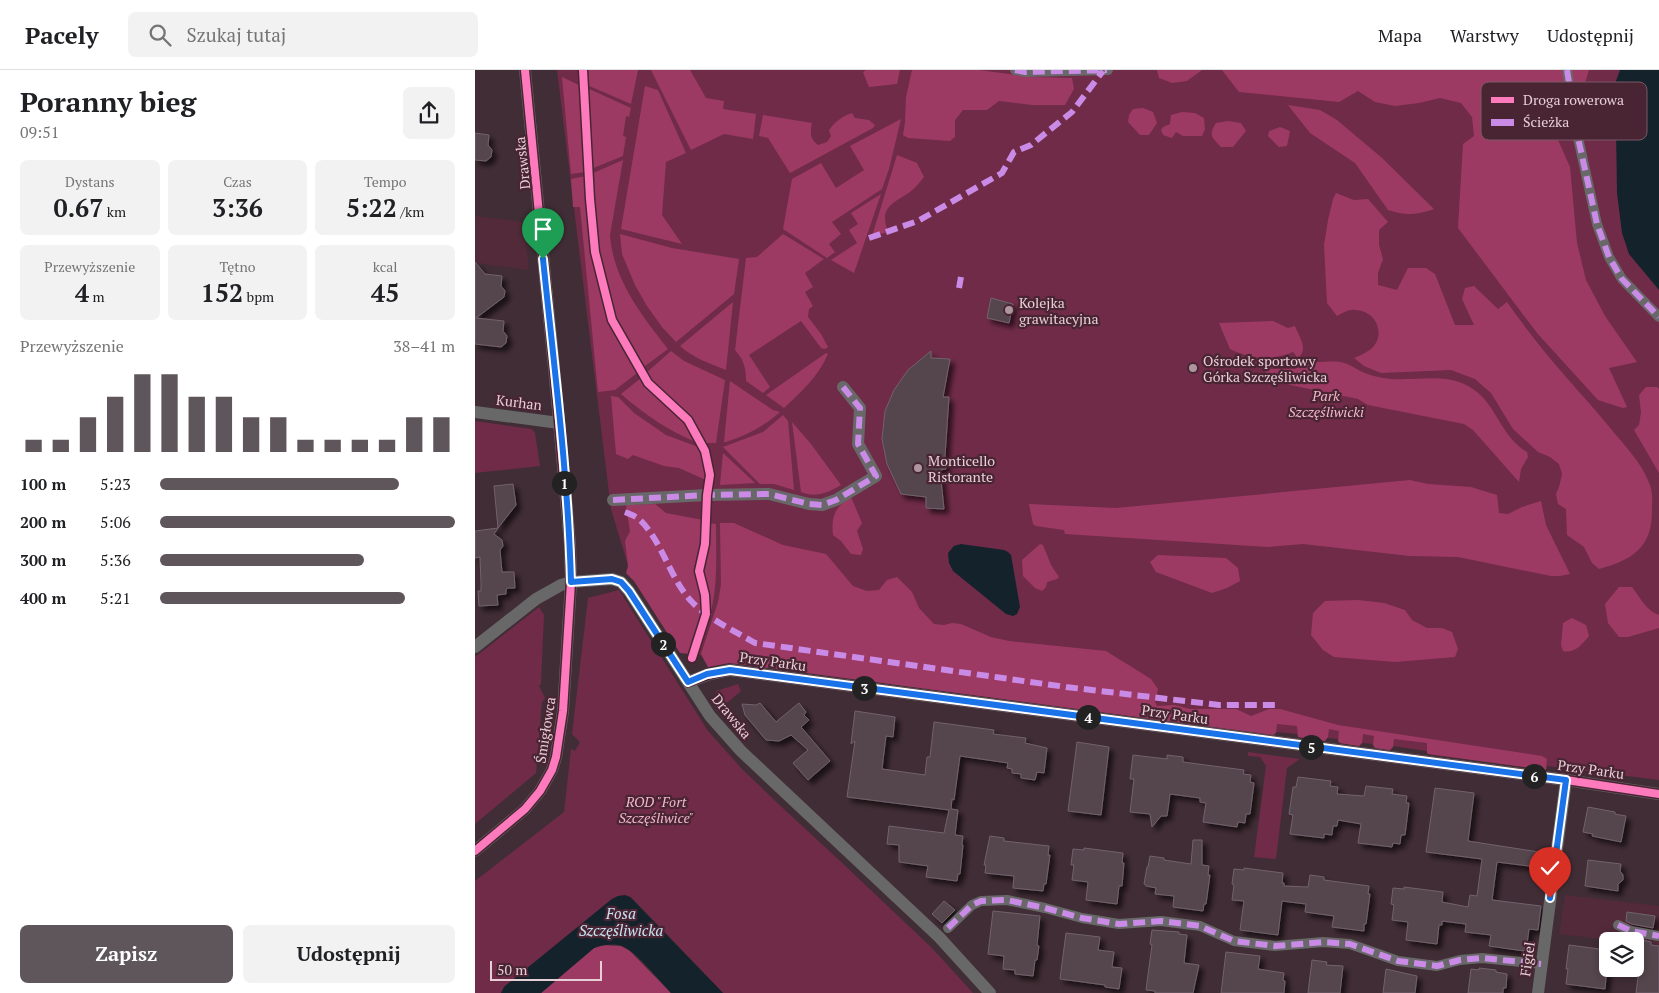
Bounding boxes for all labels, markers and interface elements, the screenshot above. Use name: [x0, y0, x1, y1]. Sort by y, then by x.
search box: [128, 12, 478, 57]
text: Pacely: [25, 19, 98, 51]
icon: search: [146, 21, 174, 49]
text: Szukaj tutaj: [186, 22, 286, 47]
text: Mapa: [1378, 23, 1422, 47]
text: Warstwy: [1450, 23, 1519, 47]
text: Udostępnij: [1547, 23, 1634, 47]
legend: [1481, 82, 1647, 140]
text: Poranny bieg: [20, 83, 196, 120]
button: share: [403, 87, 455, 139]
text: Droga rowerowa: [1523, 90, 1624, 109]
text: Ścieżka: [1523, 112, 1569, 131]
text: 09:51: [20, 121, 59, 143]
street label: Drawska: [510, 136, 534, 190]
text: Dystans: [65, 172, 115, 191]
text: Czas: [223, 172, 252, 191]
text: Tempo: [364, 172, 406, 191]
text: 0.67: [54, 191, 103, 224]
text: 3:36: [212, 191, 263, 224]
text: 5:22: [346, 191, 397, 224]
text: km: [103, 202, 126, 221]
text: /km: [397, 202, 424, 221]
pin: [522, 208, 564, 259]
icon: arrive: [529, 215, 557, 243]
text: Przewyższenie: [44, 257, 135, 276]
text: Tętno: [219, 257, 256, 276]
text: kcal: [373, 257, 398, 276]
text: 4: [75, 276, 89, 309]
text: 152: [201, 276, 243, 309]
text: 45: [371, 276, 399, 309]
text: m: [89, 287, 105, 306]
text: bpm: [243, 287, 274, 306]
place label: Kolejka grawitacyjna: [1019, 293, 1099, 328]
marker: Kolejka grawitacyjna: [1003, 304, 1015, 316]
text: Przewyższenie: [20, 335, 124, 357]
text: 38–41 m: [393, 335, 455, 357]
place label: Ośrodek sportowy Górka Szczęśliwicka: [1203, 351, 1327, 386]
marker: Ośrodek sportowy Górka Szczęśliwicka: [1187, 362, 1199, 374]
park label: Park Szczęśliwicki: [1288, 386, 1364, 421]
street label: Kurhan: [495, 390, 544, 414]
place label: Monticello Ristorante: [928, 451, 995, 486]
marker: Monticello Ristorante: [912, 462, 924, 474]
pin: 1: [551, 470, 577, 496]
text: 100 m: [20, 473, 66, 495]
text: 5:23: [100, 473, 131, 495]
text: 1: [561, 474, 568, 493]
text: 200 m: [20, 511, 66, 533]
text: 5:06: [100, 511, 131, 533]
text: 300 m: [20, 549, 66, 571]
text: 5:36: [100, 549, 131, 571]
text: 400 m: [20, 587, 66, 609]
text: 5:21: [100, 587, 131, 609]
pin: 2: [651, 632, 675, 656]
text: 2: [660, 635, 667, 654]
street label: Przy Parku: [739, 647, 807, 675]
pin: 3: [851, 676, 877, 700]
text: 3: [861, 679, 868, 698]
street label: Drawska: [708, 689, 756, 743]
street label: Śmigłowca: [530, 695, 560, 765]
street label: Przy Parku: [1141, 700, 1209, 728]
pin: 4: [1075, 704, 1101, 730]
text: 4: [1085, 708, 1092, 727]
pin: 5: [1299, 734, 1323, 760]
text: 5: [1308, 738, 1315, 757]
street label: Przy Parku: [1557, 755, 1625, 783]
pin: 6: [1521, 764, 1547, 788]
text: 6: [1531, 767, 1538, 786]
park label: ROD "Fort Szczęśliwice": [618, 792, 694, 827]
pin: [1529, 847, 1571, 898]
icon: check: [1536, 854, 1564, 882]
water label: Fosa Szczęśliwicka: [579, 903, 663, 940]
button: Zapisz: [20, 925, 233, 983]
button: Udostępnij: [243, 925, 455, 983]
map controls: [1599, 932, 1644, 977]
button: layers: [1599, 932, 1644, 977]
street label: Figiel: [1515, 941, 1539, 977]
scale bar: [490, 958, 603, 981]
text: 50 m: [497, 960, 527, 979]

